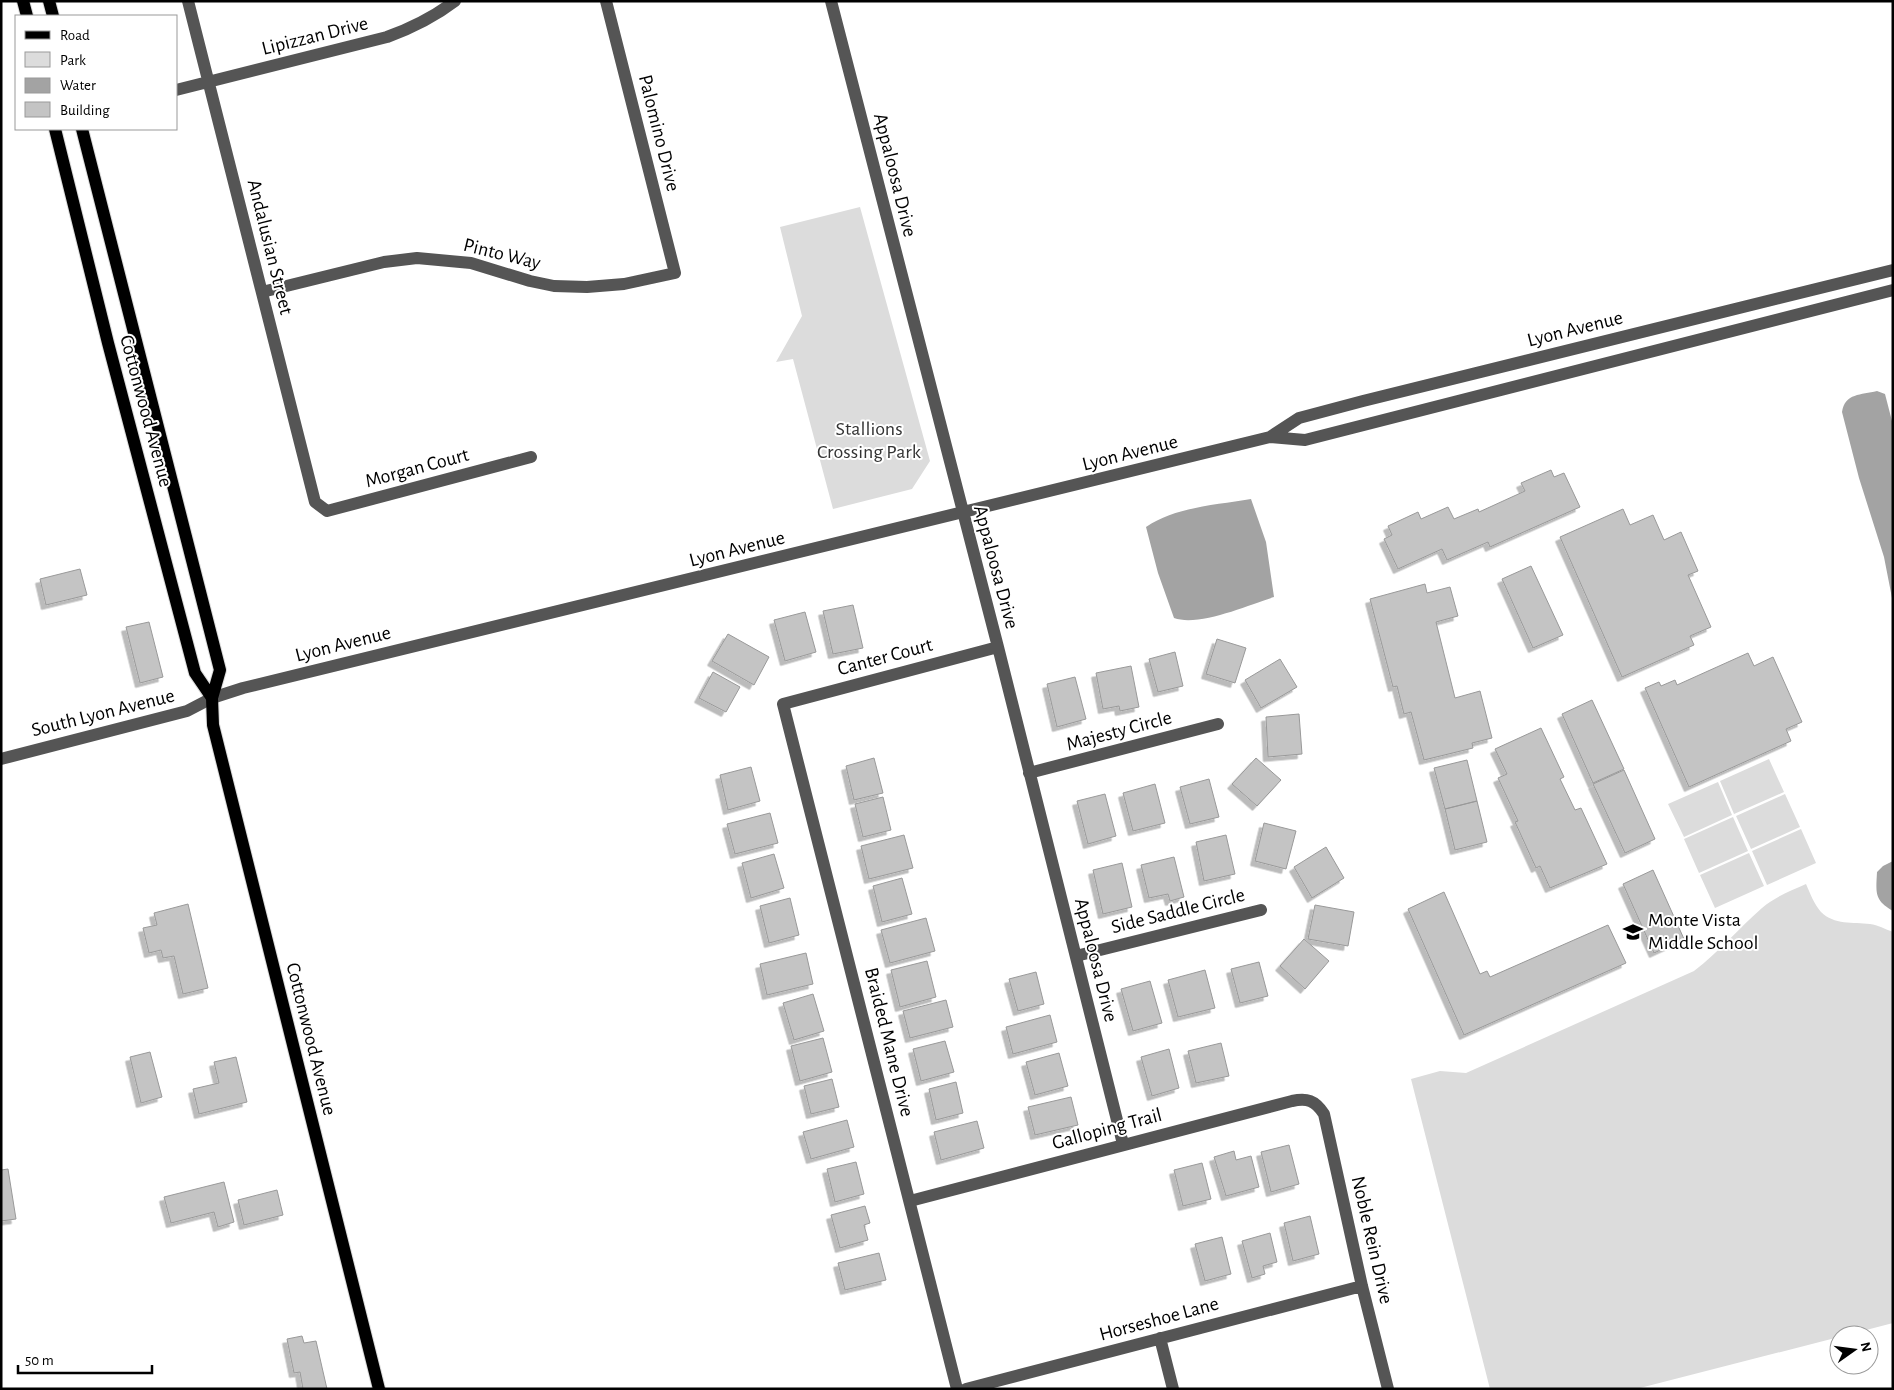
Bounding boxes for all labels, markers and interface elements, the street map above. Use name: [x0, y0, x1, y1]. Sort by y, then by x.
street label: Lipizzan Drive: [260, 13, 370, 59]
legend: [15, 15, 178, 130]
text: Road: [60, 28, 90, 43]
text: Park: [60, 53, 86, 68]
street label: Palomino Drive: [635, 73, 683, 193]
text: Water: [60, 78, 96, 93]
text: Building: [60, 103, 110, 118]
street label: Appaloosa Drive: [870, 111, 920, 239]
street label: Andalusian Street: [244, 177, 297, 317]
street label: Pinto Way: [461, 235, 543, 273]
street label: Lyon Avenue: [1525, 307, 1625, 351]
street label: Cottonwood Avenue: [116, 333, 176, 489]
park label: Stallions Crossing Park: [817, 419, 921, 462]
street label: Lyon Avenue: [1080, 431, 1180, 475]
street label: Morgan Court: [363, 444, 472, 491]
street label: Appaloosa Drive: [970, 503, 1022, 631]
street label: Lyon Avenue: [687, 527, 787, 571]
street label: Lyon Avenue: [293, 622, 393, 666]
street label: Canter Court: [835, 635, 935, 679]
street label: South Lyon Avenue: [29, 686, 177, 740]
street label: Majesty Circle: [1064, 707, 1174, 755]
street label: Side Saddle Circle: [1109, 885, 1247, 937]
street label: Appaloosa Drive: [1071, 896, 1121, 1024]
place label: Monte Vista Middle School: [1648, 910, 1759, 953]
school or university icon: Monte Vista Middle School: [1622, 921, 1644, 943]
street label: Cottonwood Avenue: [282, 961, 340, 1117]
street label: Braided Mane Drive: [861, 965, 917, 1119]
street label: Galloping Trail: [1050, 1105, 1164, 1153]
street label: Noble Rein Drive: [1348, 1174, 1396, 1306]
street label: Horseshoe Lane: [1097, 1293, 1221, 1345]
north arrow: [1829, 1325, 1879, 1375]
text: N: [1858, 1341, 1874, 1354]
scale bar: [18, 1342, 151, 1374]
text: 50 m: [25, 1353, 54, 1368]

